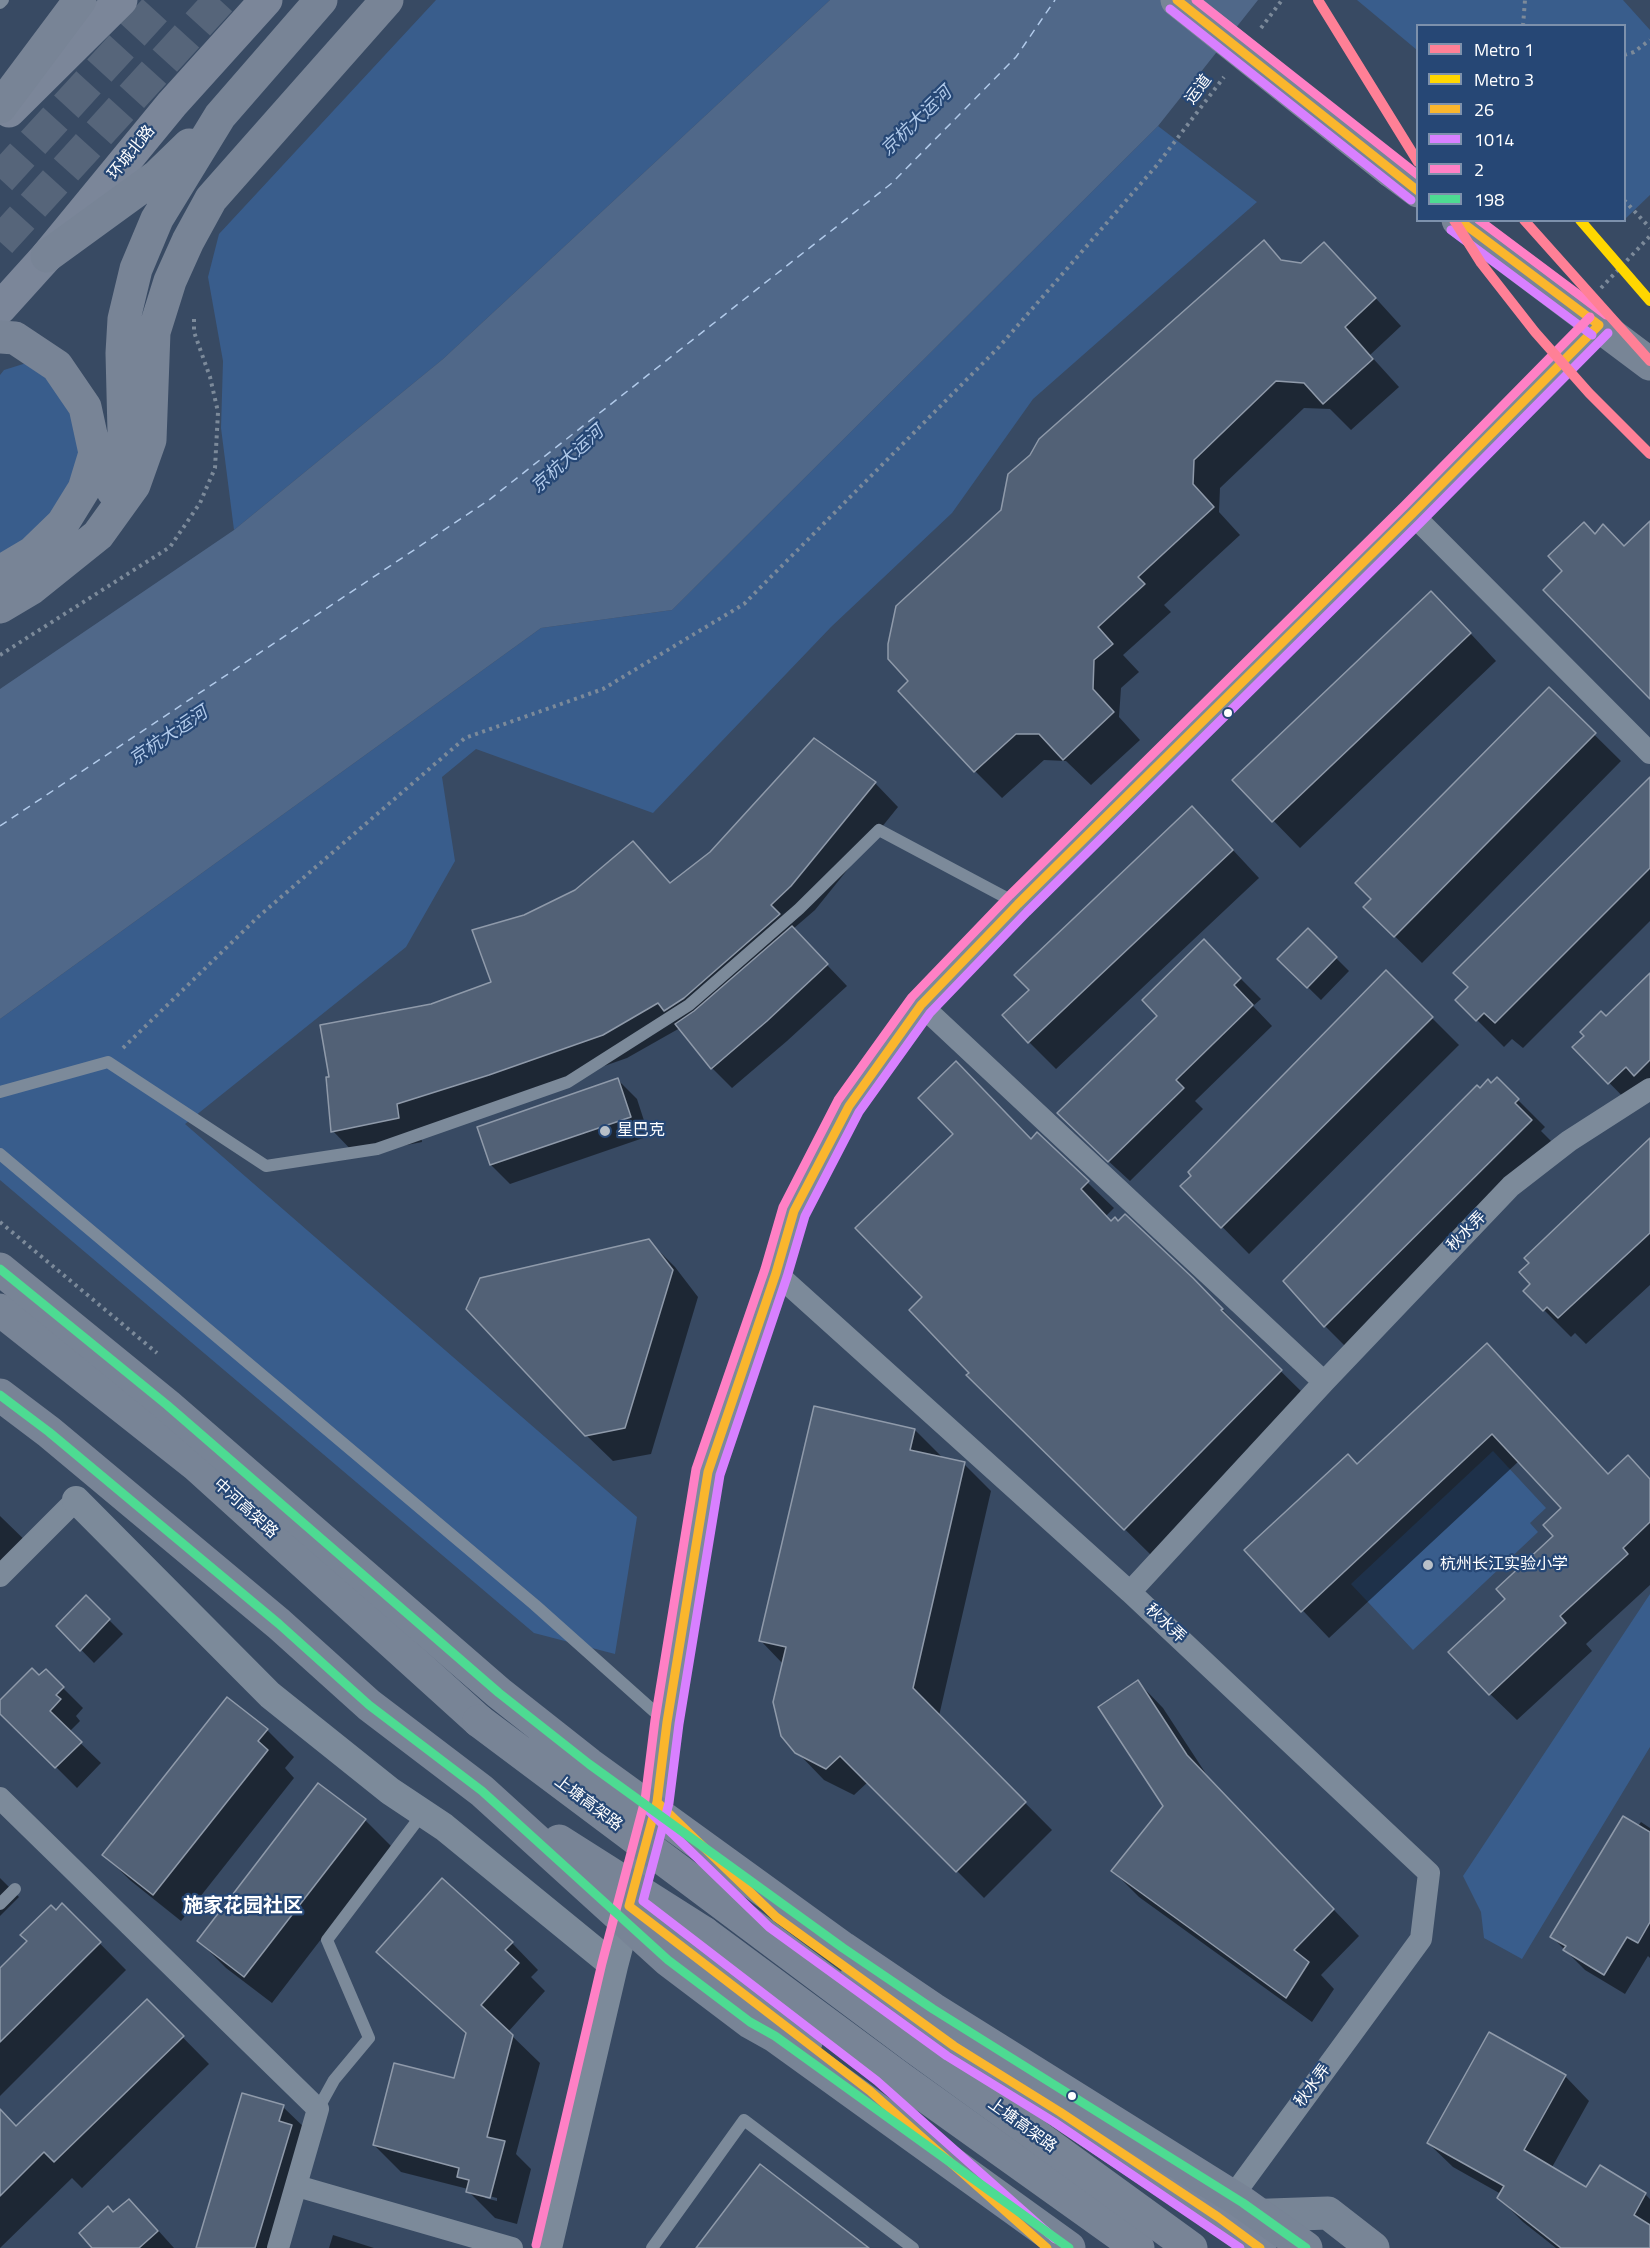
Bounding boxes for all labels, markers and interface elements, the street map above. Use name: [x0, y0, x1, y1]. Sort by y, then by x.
legend: [1416, 24, 1626, 222]
text: Metro 1: [1474, 36, 1534, 63]
text: Metro 3: [1474, 66, 1534, 93]
street label: 运道: [1182, 71, 1216, 109]
water label: 京杭大运河: [877, 83, 957, 161]
text: 26: [1474, 96, 1494, 123]
street label: 环城北路: [104, 122, 160, 184]
text: 1014: [1474, 126, 1514, 153]
text: 2: [1474, 156, 1484, 183]
text: 198: [1474, 186, 1504, 213]
water label: 京杭大运河: [527, 422, 609, 498]
water label: 京杭大运河: [126, 703, 212, 771]
unlabelled marker: [1222, 707, 1234, 719]
place label: 星巴克: [617, 1121, 665, 1141]
marker: 星巴克: [598, 1124, 612, 1138]
street label: 秋水弄: [1443, 1208, 1491, 1256]
street label: 中河高架路: [209, 1475, 281, 1543]
place label: 杭州长江实验小学: [1440, 1555, 1568, 1575]
marker: 杭州长江实验小学: [1421, 1558, 1435, 1572]
street label: 秋水弄: [1141, 1601, 1189, 1647]
street label: 上塘高架路: [550, 1772, 626, 1836]
district label: 施家花园社区: [183, 1895, 303, 1919]
street label: 秋水弄: [1291, 2061, 1335, 2111]
unlabelled marker: [1066, 2090, 1078, 2102]
street label: 上塘高架路: [984, 2095, 1060, 2157]

